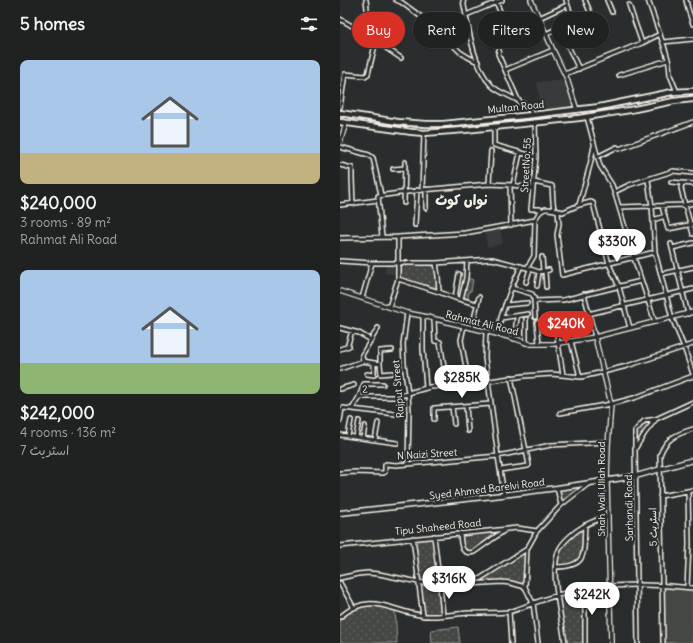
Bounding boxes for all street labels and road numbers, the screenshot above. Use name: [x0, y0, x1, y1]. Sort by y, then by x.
street label: Multan Road: [487, 98, 545, 116]
street label: StreetNo. 55: [518, 137, 534, 193]
street label: Rahmat Ali Road: [444, 308, 520, 338]
street label: Rajput Street: [389, 359, 407, 419]
street label: 2: [362, 382, 369, 396]
street label: Shah Wali Ullah Road: [595, 441, 608, 537]
street label: N Naizi Street: [397, 445, 458, 463]
street label: Sarhandi Road: [622, 474, 636, 541]
street label: Syed Ahmed Barelvi Road: [429, 475, 546, 503]
street label: اسٹریٹ 5: [646, 508, 660, 546]
street label: Tipu Shaheed Road: [394, 516, 482, 538]

